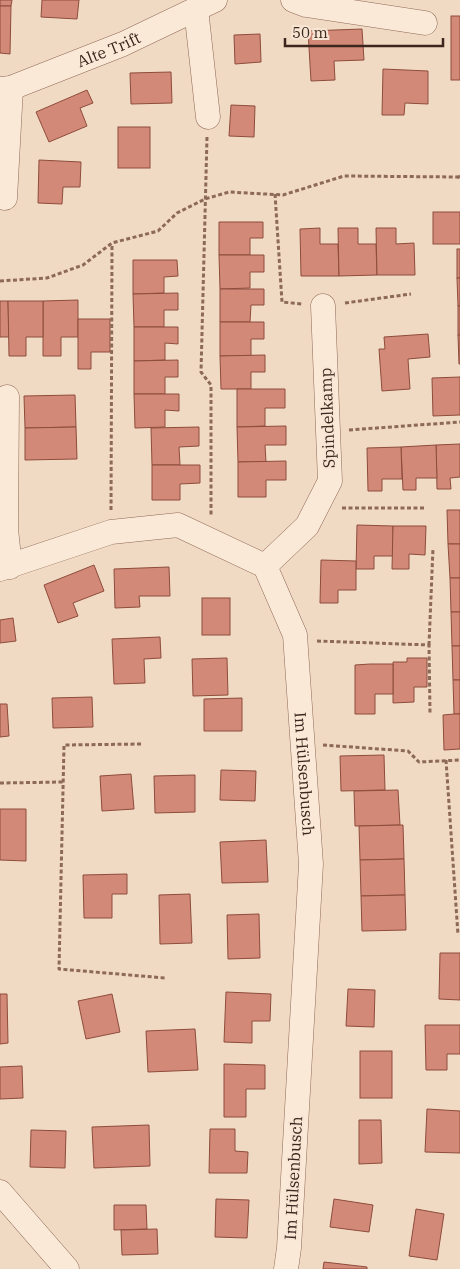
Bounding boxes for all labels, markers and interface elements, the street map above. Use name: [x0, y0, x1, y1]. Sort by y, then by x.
scale bar: [285, 15, 442, 47]
text: 50 m: [292, 23, 328, 42]
street label: Alte Trift: [74, 27, 144, 71]
street label: Spindelkamp: [315, 367, 339, 469]
street label: Im Hülsenbusch: [290, 711, 319, 836]
street label: Im Hülsenbusch: [280, 1116, 306, 1240]

